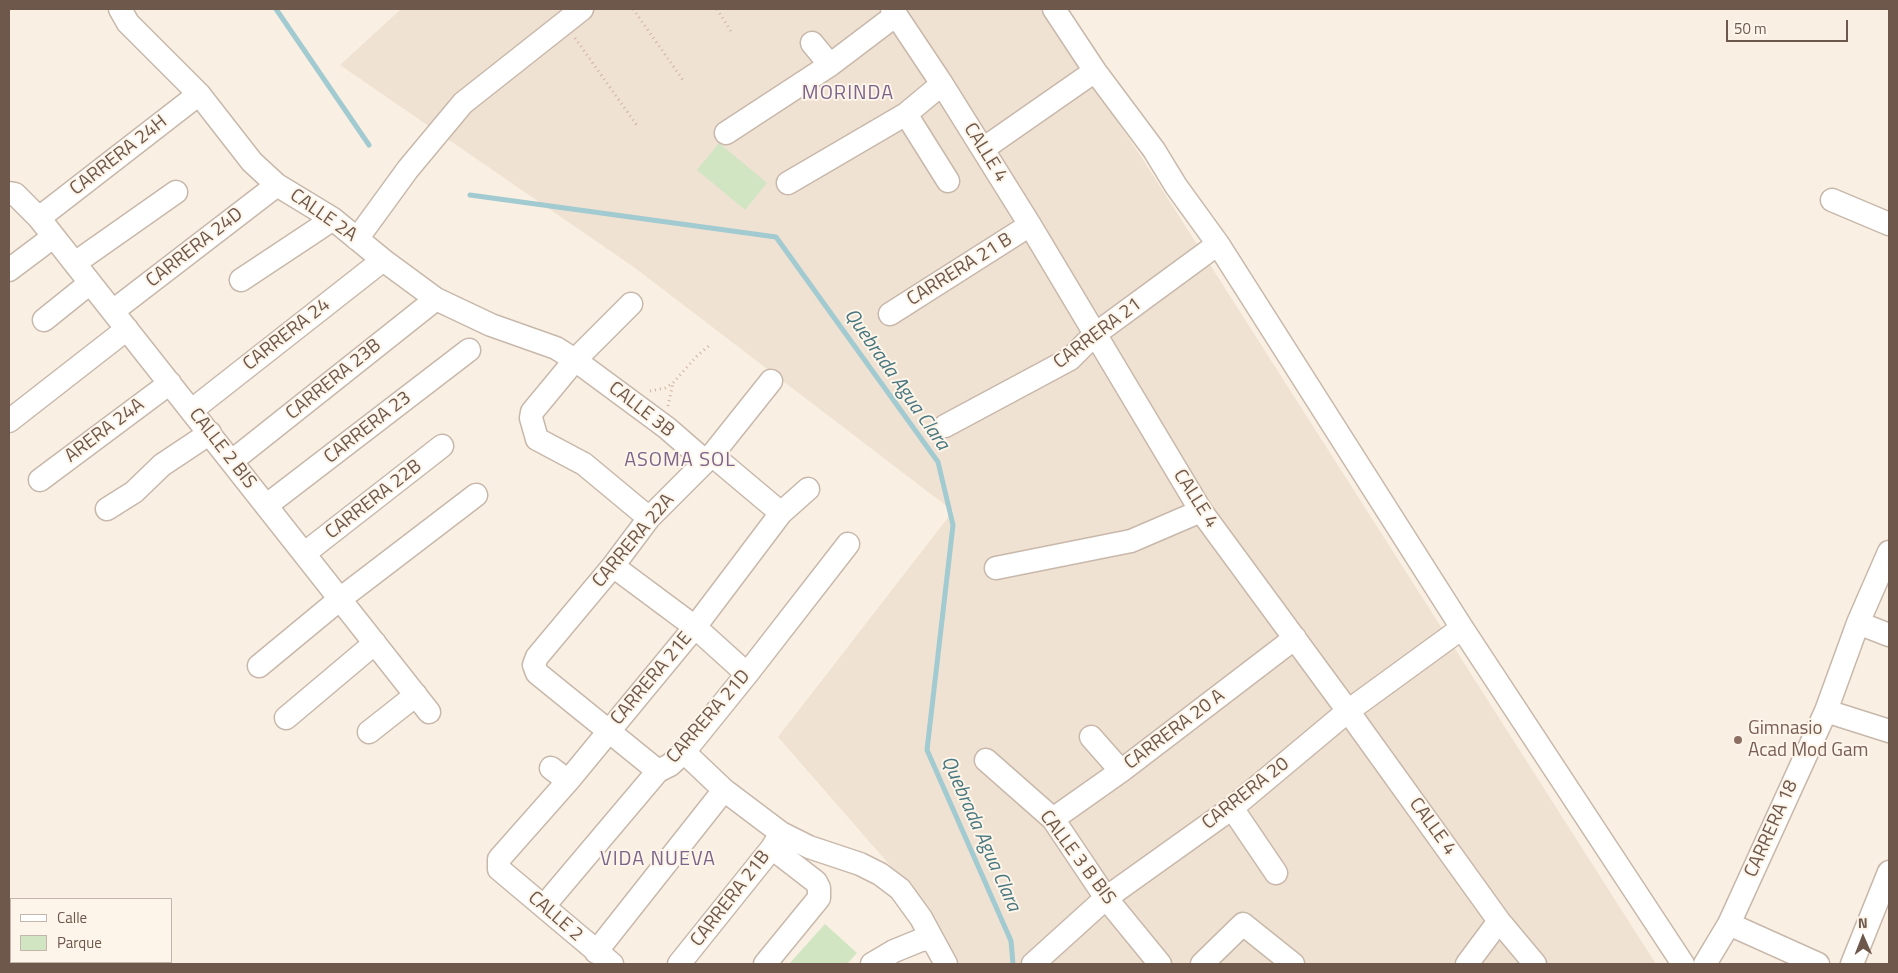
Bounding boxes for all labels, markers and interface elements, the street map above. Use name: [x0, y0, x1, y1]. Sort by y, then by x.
scale bar: [1728, 10, 1850, 42]
text: 50 m: [1734, 17, 1767, 40]
district label: MORINDA: [801, 82, 895, 106]
street label: CARRERA 24H: [66, 111, 172, 201]
street label: CALLE 4: [958, 119, 1012, 187]
street label: CALLE 2A: [285, 185, 361, 247]
street label: CARRERA 24D: [142, 203, 248, 293]
street label: CARRERA 21 B: [903, 229, 1017, 311]
street label: CARRERA 24: [239, 294, 335, 376]
street label: CARRERA 21: [1050, 294, 1146, 374]
water label: Quebrada Agua Clara: [838, 305, 954, 455]
street label: CARRERA 23B: [282, 335, 386, 425]
street label: CALLE 3B: [604, 377, 678, 443]
street label: CARRERA 23: [320, 387, 416, 469]
street label: ARERA 24A: [61, 394, 149, 468]
street label: CALLE 2 BIS: [183, 404, 261, 494]
district label: ASOMA SOL: [623, 449, 737, 473]
street label: CARRERA 22B: [321, 455, 427, 545]
street label: CALLE 4: [1168, 465, 1222, 533]
street label: CARRERA 22A: [588, 490, 680, 592]
street label: CARRERA 21E: [606, 628, 698, 730]
street label: CARRERA 21D: [662, 666, 756, 768]
street label: CARRERA 20 A: [1120, 685, 1230, 775]
place label: Gimnasio Acad Mod Gam: [1748, 718, 1868, 762]
marker: Gimnasio Acad Mod Gam: [1732, 734, 1744, 746]
water label: Quebrada Agua Clara: [935, 753, 1025, 915]
street label: CARRERA 20: [1198, 753, 1294, 835]
street label: CARRERA 18: [1740, 777, 1804, 881]
street label: CALLE 4: [1404, 794, 1460, 860]
street label: CALLE 3 B BIS: [1034, 806, 1120, 910]
street label: CARRERA 21B: [686, 846, 776, 952]
district label: VIDA NUEVA: [599, 848, 717, 872]
street label: CALLE 2: [523, 887, 587, 947]
legend: [10, 898, 172, 963]
text: Calle: [57, 906, 87, 929]
text: N: [1858, 912, 1868, 933]
north arrow: [1838, 913, 1888, 963]
text: Parque: [57, 931, 102, 954]

